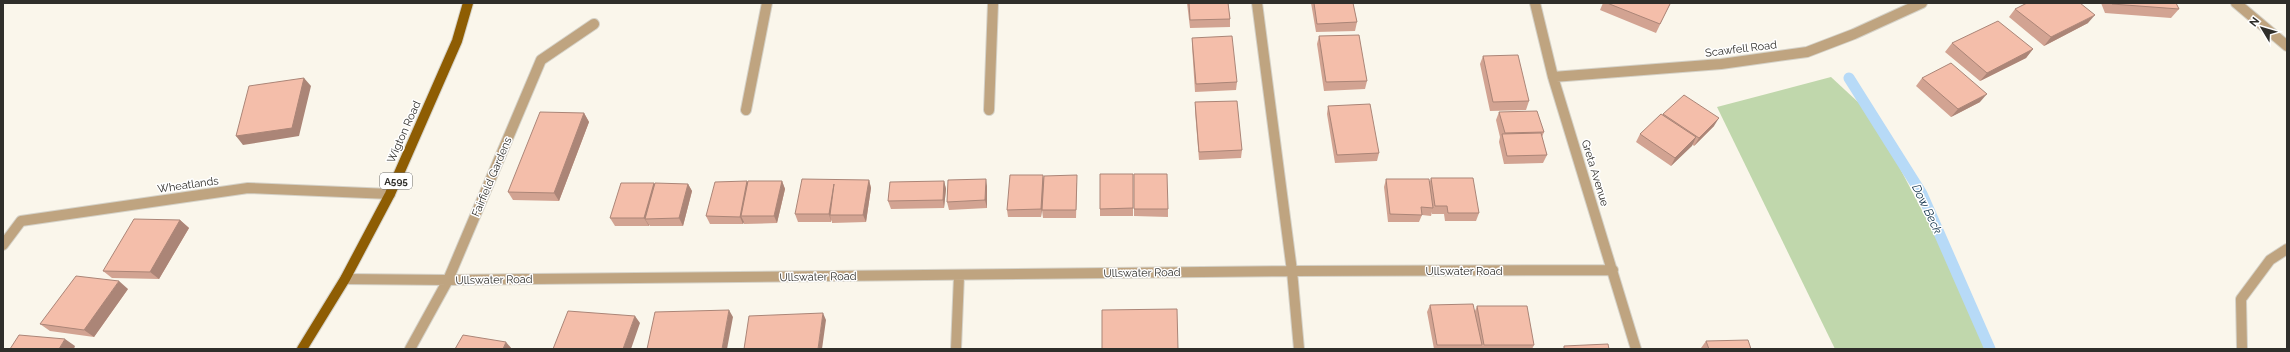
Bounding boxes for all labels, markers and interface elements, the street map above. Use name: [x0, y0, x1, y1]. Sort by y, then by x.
north arrow: [2242, 8, 2282, 48]
text: N: [2247, 15, 2262, 29]
street label: Scawfell Road: [1704, 38, 1778, 60]
street label: Wigton Road: [385, 99, 424, 165]
street label: Fairfield Gardens: [469, 135, 515, 219]
street label: Greta Avenue: [1579, 138, 1611, 208]
road number: A595: [380, 173, 412, 189]
street label: Wheatlands: [157, 174, 219, 196]
water label: Dow Beck: [1909, 182, 1945, 237]
street label: Ullswater Road: [1425, 265, 1503, 278]
street label: Ullswater Road: [1103, 266, 1181, 280]
street label: Ullswater Road: [779, 270, 857, 284]
street label: Ullswater Road: [455, 273, 533, 287]

